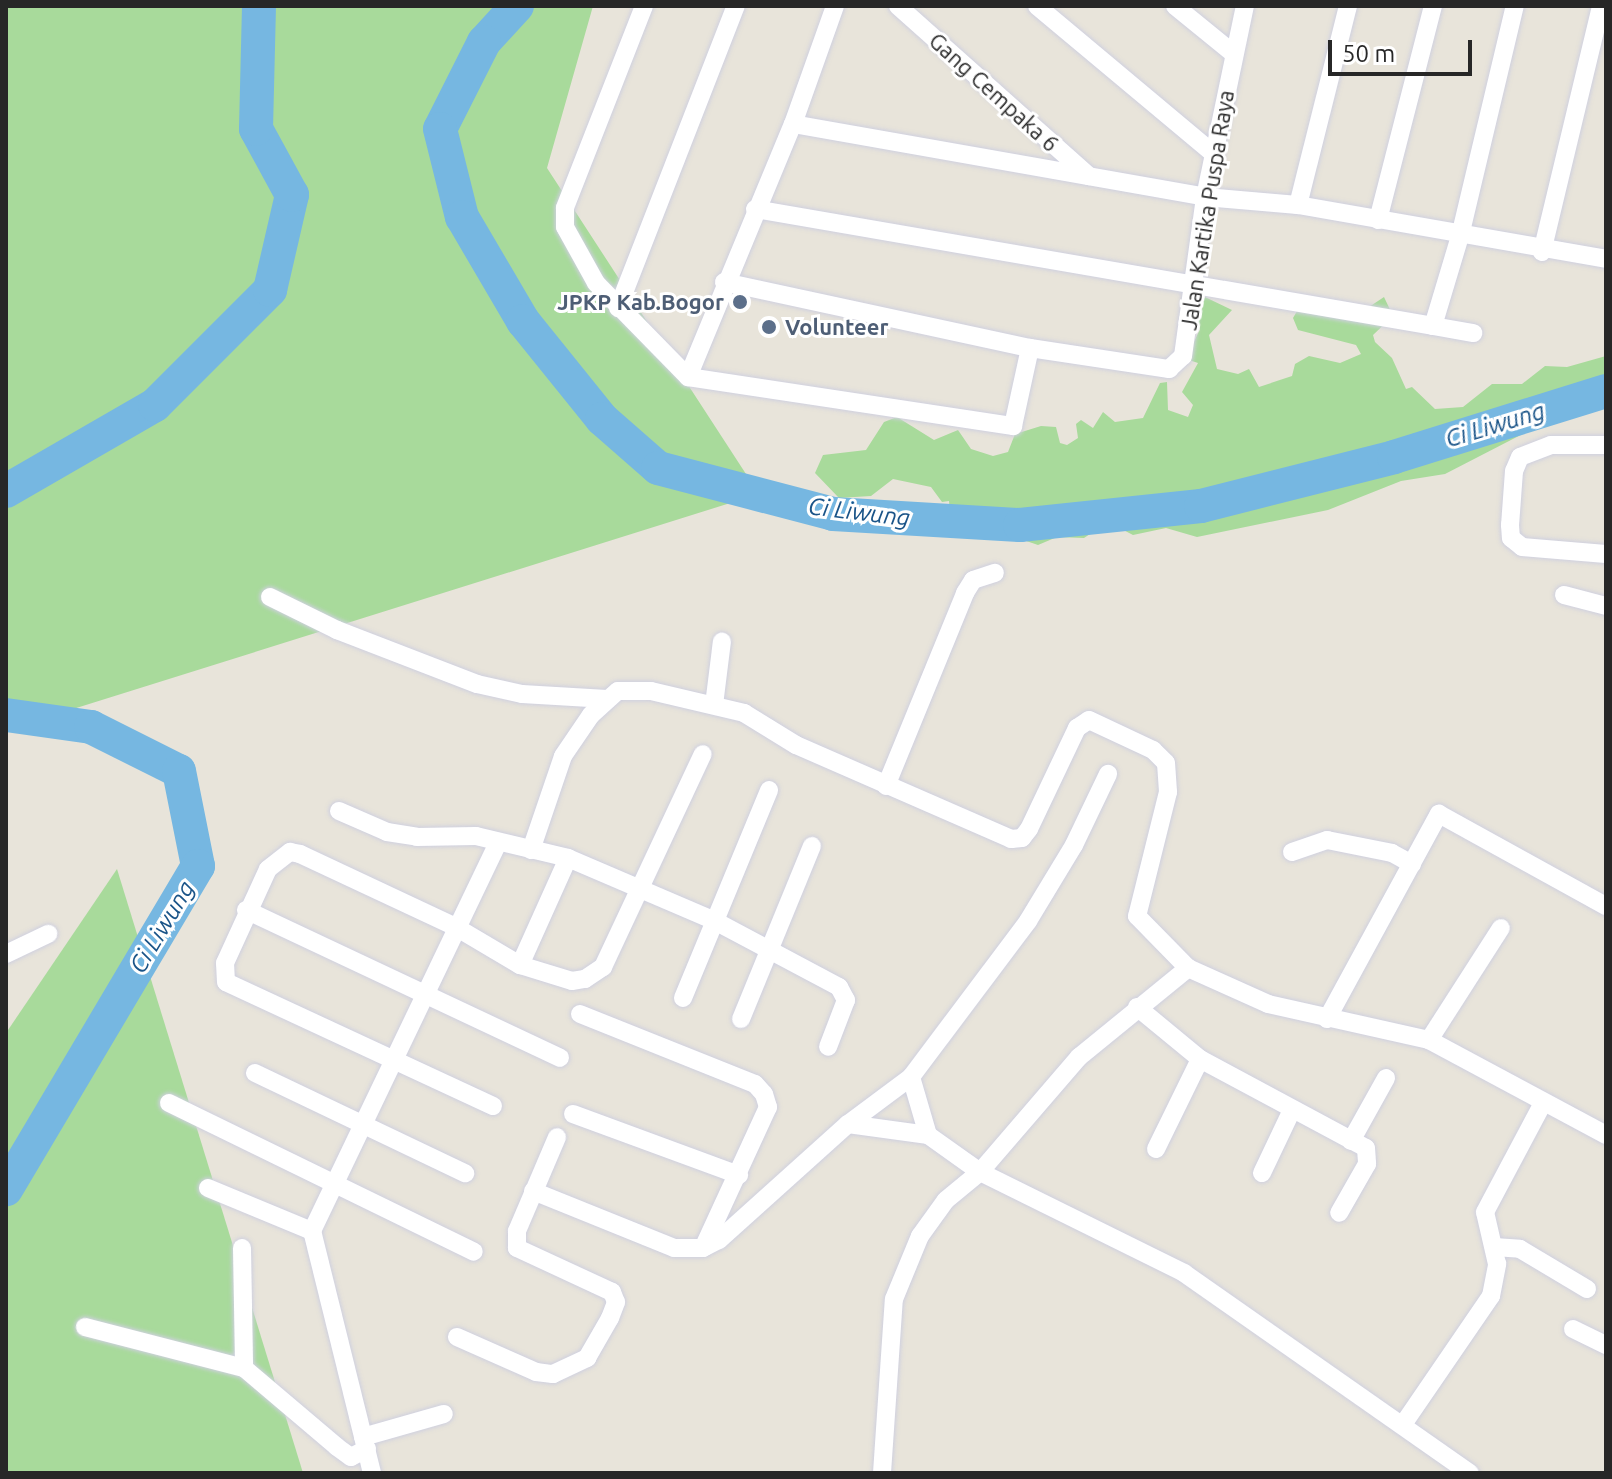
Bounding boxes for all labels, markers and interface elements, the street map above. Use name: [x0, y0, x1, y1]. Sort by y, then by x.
scale bar: [1332, 24, 1476, 74]
street label: Gang Cempaka 6: [924, 27, 1064, 157]
text: 50 m: [1342, 40, 1395, 67]
street label: Jalan Kartika Puspa Raya: [1175, 88, 1239, 332]
place label: JPKP Kab.Bogor: [557, 289, 724, 315]
marker: JPKP Kab.Bogor: [731, 293, 749, 311]
place label: Volunteer: [785, 314, 888, 340]
marker: Volunteer: [760, 318, 778, 336]
water label: Ci Liwung: [1442, 396, 1548, 454]
water label: Ci Liwung: [806, 491, 912, 533]
water label: Ci Liwung: [123, 876, 201, 978]

